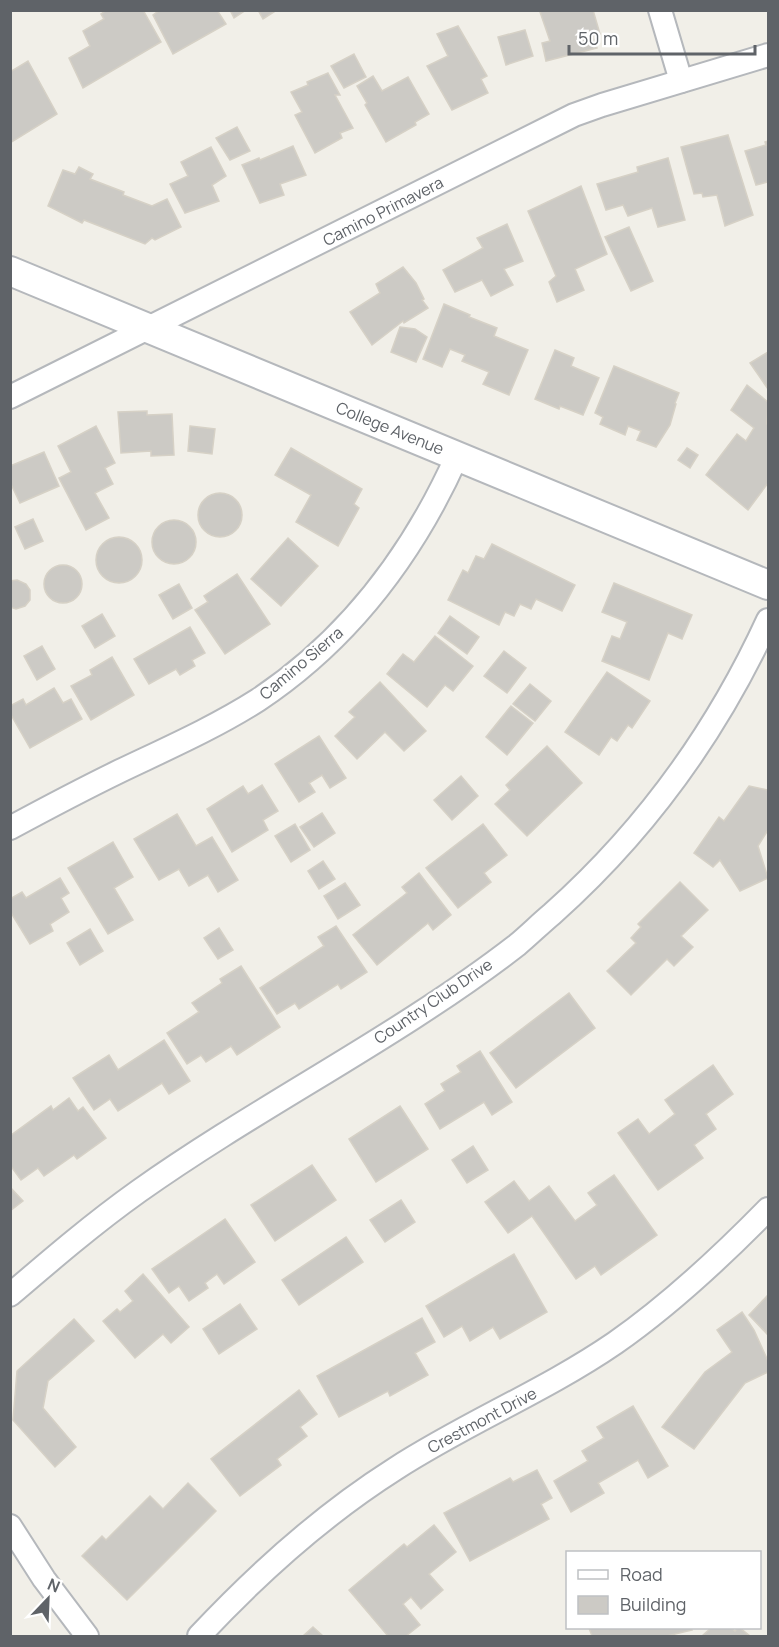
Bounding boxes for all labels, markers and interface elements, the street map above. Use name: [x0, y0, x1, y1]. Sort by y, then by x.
scale bar: [569, 18, 755, 56]
text: 50 m: [578, 26, 618, 50]
street label: Camino Primavera: [319, 171, 447, 251]
street label: College Avenue: [333, 396, 447, 460]
street label: Camino Sierra: [255, 622, 347, 704]
street label: Country Club Drive: [369, 953, 497, 1049]
street label: Crestmont Drive: [424, 1382, 540, 1458]
legend: [566, 1551, 761, 1629]
text: Road: [620, 1562, 663, 1586]
north arrow: [18, 1569, 78, 1629]
text: N: [44, 1573, 63, 1598]
text: Building: [620, 1592, 686, 1616]

